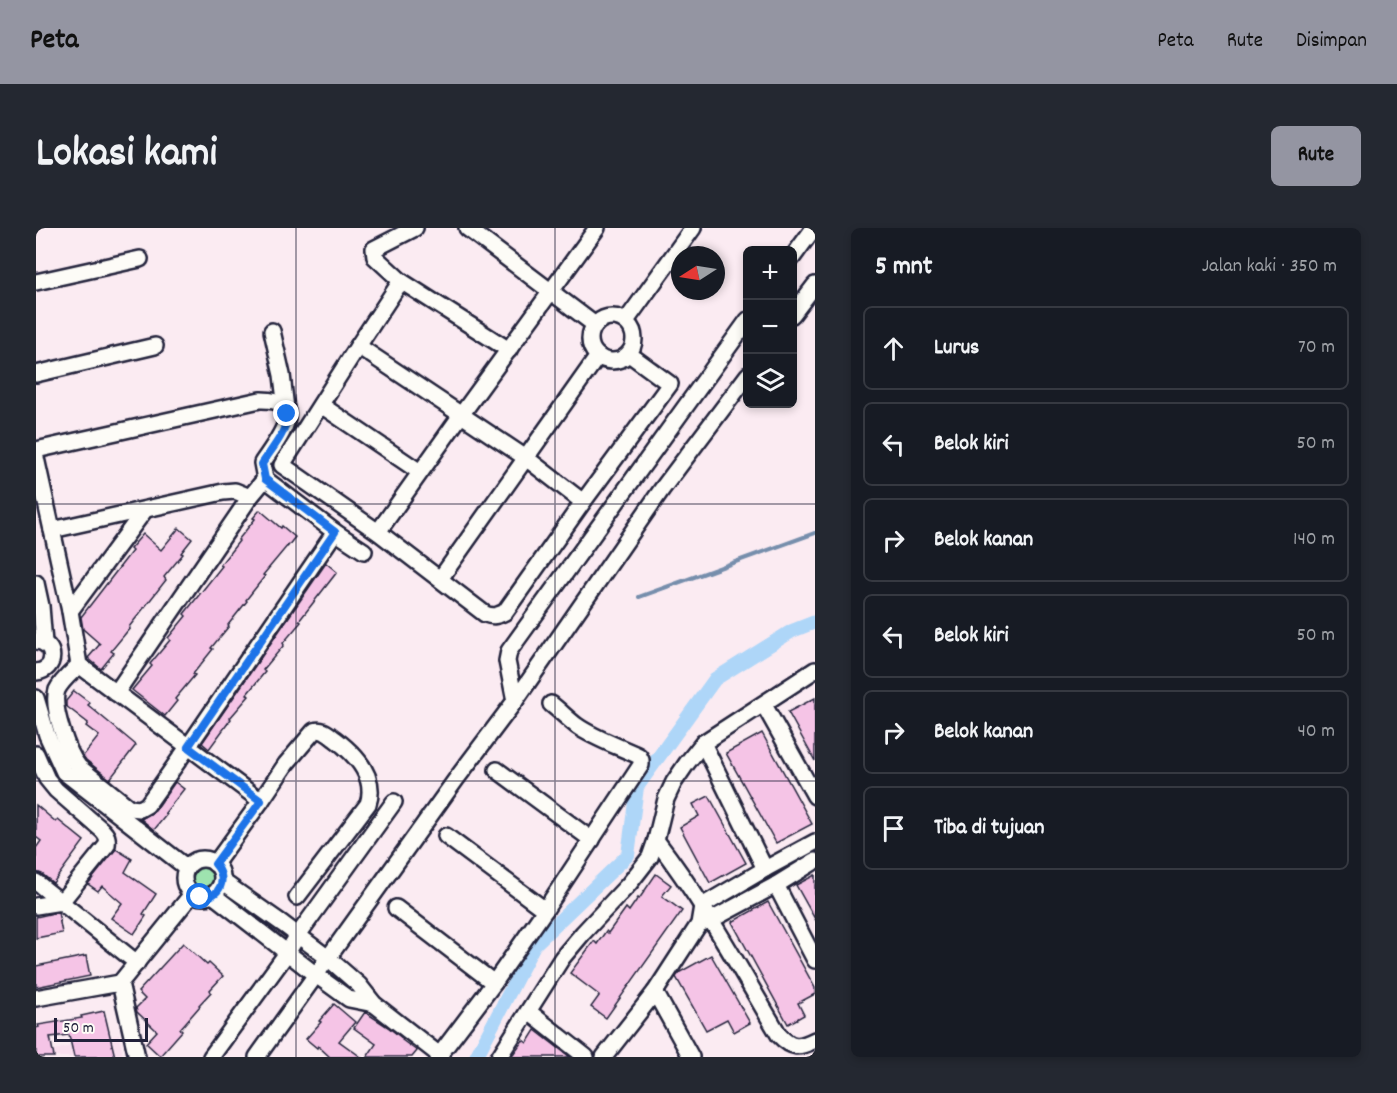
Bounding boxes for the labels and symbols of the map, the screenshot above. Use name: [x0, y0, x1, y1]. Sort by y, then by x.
north arrow: [671, 246, 725, 300]
route end: [273, 400, 299, 426]
route start: [186, 883, 212, 909]
scale bar: [54, 1015, 148, 1042]

